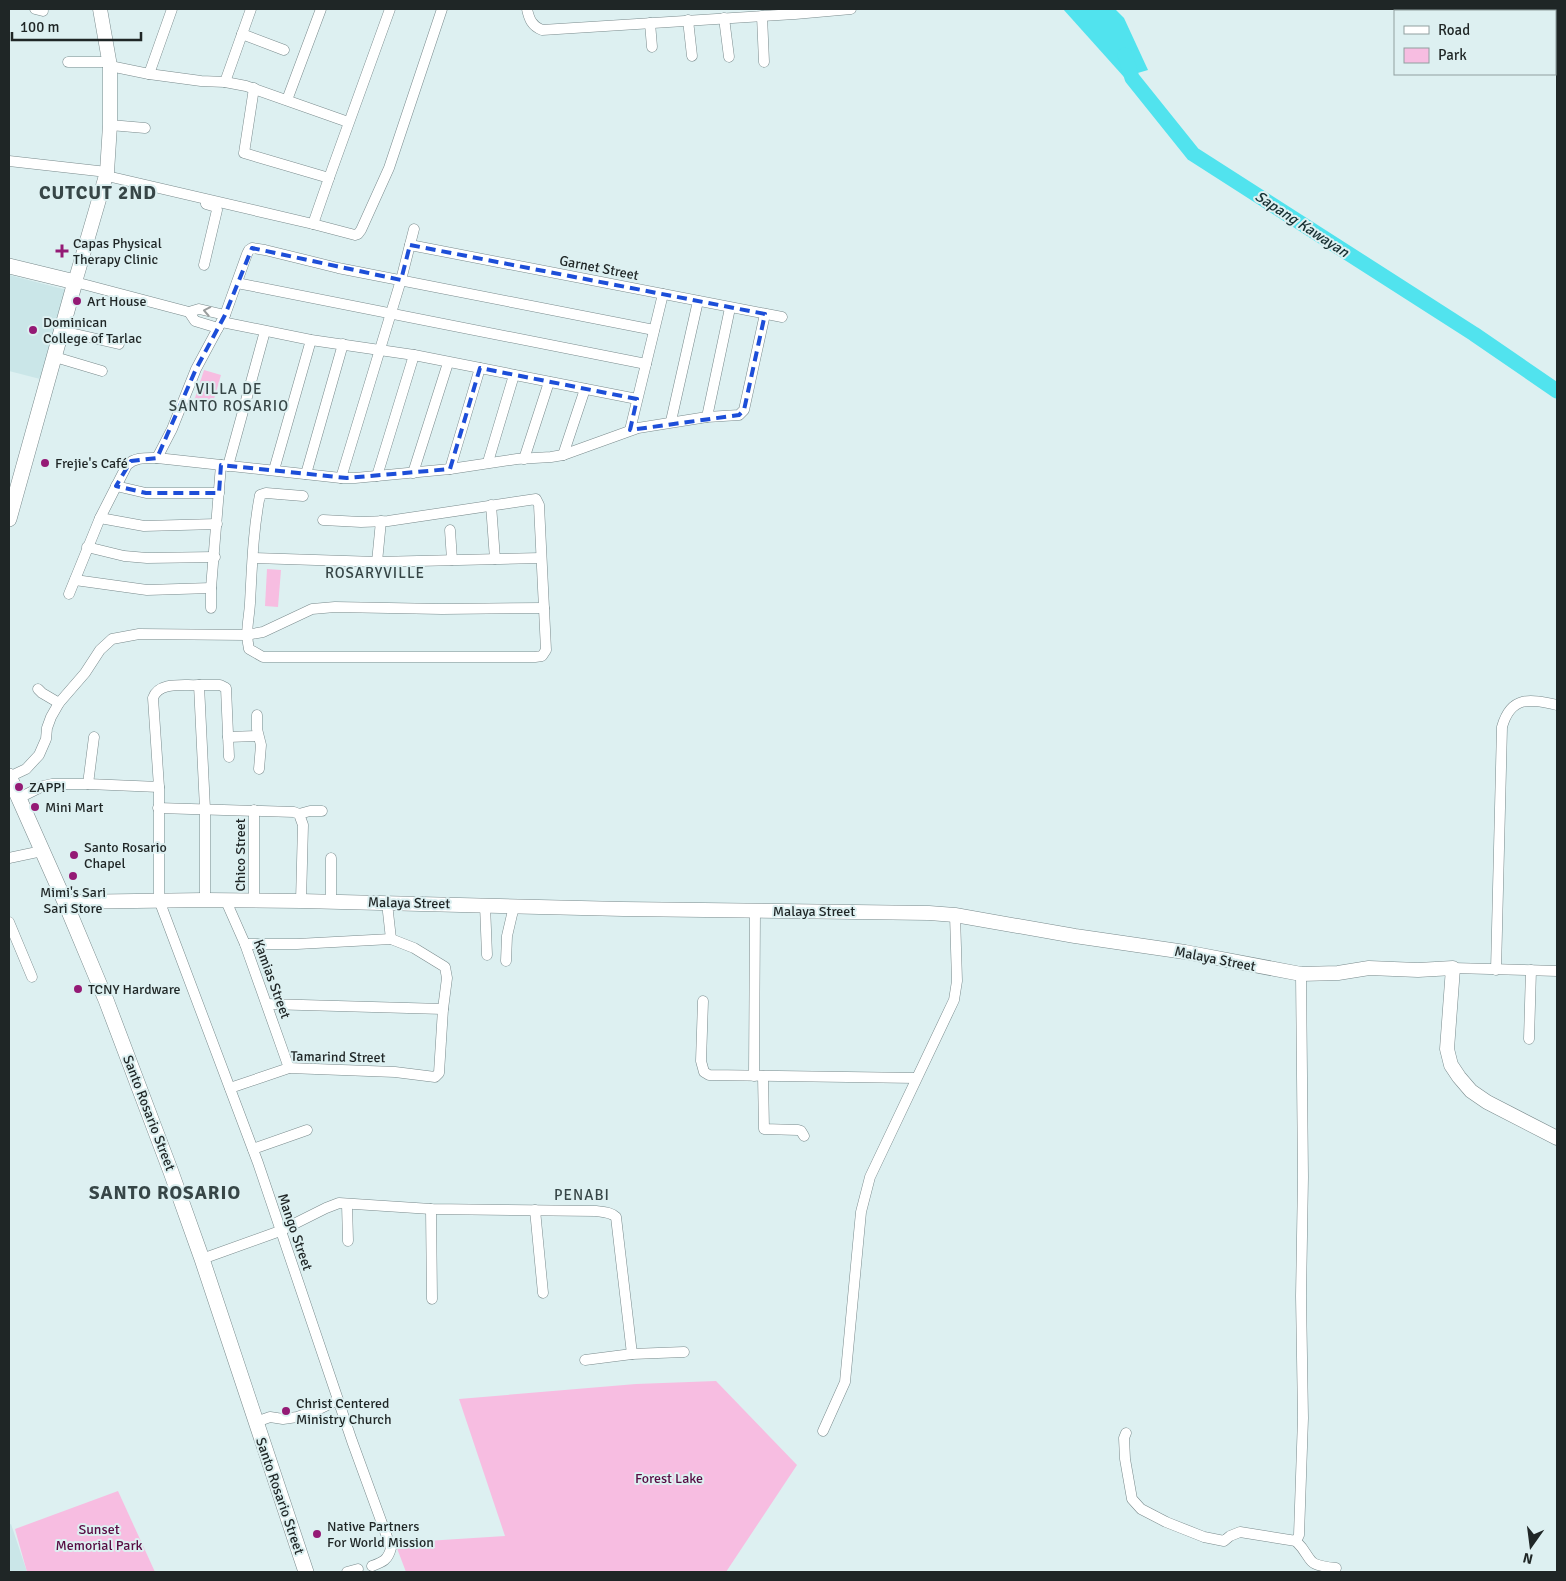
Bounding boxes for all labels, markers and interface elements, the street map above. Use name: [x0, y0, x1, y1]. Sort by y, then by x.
scale bar: [12, 10, 141, 42]
legend: [1394, 10, 1556, 75]
text: 100 m: [20, 18, 60, 36]
text: Road: [1438, 21, 1470, 39]
text: Park: [1438, 46, 1467, 64]
district label: CUTCUT 2ND: [39, 181, 157, 205]
water label: Sapang Kawayan: [1252, 187, 1353, 261]
place label: Capas Physical Therapy Clinic: [73, 235, 162, 268]
marker: Capas Physical Therapy Clinic: [55, 244, 69, 258]
street label: Garnet Street: [558, 252, 640, 284]
place label: Art House: [87, 293, 147, 310]
marker: Art House: [71, 295, 83, 307]
one-way arrow: [202, 306, 211, 316]
place label: Dominican College of Tarlac: [43, 314, 142, 347]
marker: Dominican College of Tarlac: [27, 324, 39, 336]
district label: VILLA DE SANTO ROSARIO: [169, 380, 289, 415]
place label: Frejie's Café: [55, 455, 128, 472]
marker: Frejie's Café: [39, 457, 51, 469]
district label: ROSARYVILLE: [325, 564, 425, 582]
place label: ZAPP!: [29, 779, 65, 796]
marker: ZAPP!: [13, 781, 25, 793]
place label: Mini Mart: [45, 799, 103, 816]
marker: Mini Mart: [29, 801, 41, 813]
street label: Chico Street: [232, 818, 249, 892]
place label: Santo Rosario Chapel: [84, 839, 167, 872]
marker: Santo Rosario Chapel: [68, 849, 80, 861]
marker: Mimi's Sari Sari Store: [67, 870, 79, 882]
place label: Mimi's Sari Sari Store: [40, 884, 106, 917]
street label: Malaya Street: [368, 894, 450, 912]
street label: Malaya Street: [773, 903, 855, 920]
street label: Kamias Street: [250, 937, 294, 1021]
street label: Malaya Street: [1173, 943, 1257, 975]
place label: TCNY Hardware: [88, 981, 181, 998]
marker: TCNY Hardware: [72, 983, 84, 995]
street label: Tamarind Street: [290, 1048, 386, 1066]
street label: Santo Rosario Street: [119, 1053, 179, 1173]
district label: SANTO ROSARIO: [89, 1181, 241, 1205]
district label: PENABI: [554, 1186, 610, 1204]
street label: Mango Street: [274, 1191, 316, 1273]
place label: Christ Centered Ministry Church: [296, 1395, 392, 1428]
marker: Christ Centered Ministry Church: [280, 1405, 292, 1417]
street label: Santo Rosario Street: [252, 1435, 308, 1557]
park label: Forest Lake: [635, 1470, 703, 1487]
place label: Native Partners For World Mission: [327, 1518, 434, 1551]
park label: Sunset Memorial Park: [55, 1521, 143, 1554]
north arrow: [1506, 1521, 1556, 1571]
marker: Native Partners For World Mission: [311, 1528, 323, 1540]
text: N: [1521, 1549, 1535, 1568]

